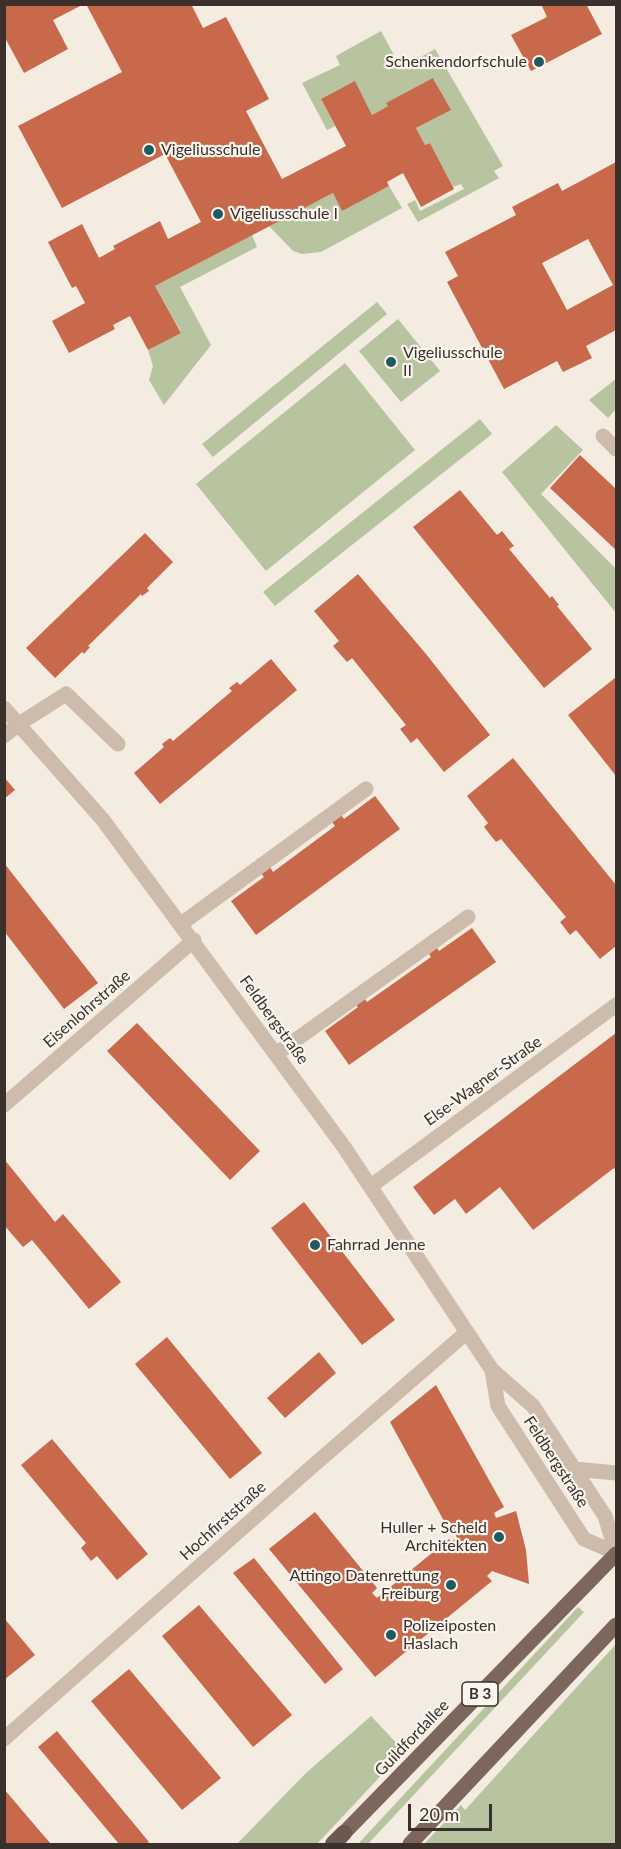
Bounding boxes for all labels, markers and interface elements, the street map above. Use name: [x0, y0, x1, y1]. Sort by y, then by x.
place label: Schenkendorfschule: [385, 52, 527, 72]
marker: Schenkendorfschule: [532, 55, 546, 69]
place label: Vigeliusschule: [161, 140, 260, 160]
marker: Vigeliusschule: [142, 143, 156, 157]
place label: Vigeliusschule I: [230, 204, 338, 224]
marker: Vigeliusschule I: [211, 207, 225, 221]
place label: Vigeliusschule II: [403, 343, 502, 381]
marker: Vigeliusschule II: [384, 355, 398, 369]
street label: Eisenlohrstraße: [40, 966, 134, 1052]
street label: Feldbergstraße: [235, 972, 313, 1068]
street label: Else-Wagner-Straße: [421, 1032, 545, 1130]
place label: Fahrrad Jenne: [327, 1235, 426, 1255]
marker: Fahrrad Jenne: [308, 1238, 322, 1252]
street label: Feldbergstraße: [519, 1413, 593, 1511]
street label: Hochfirststraße: [176, 1477, 270, 1565]
place label: Huller + Scheld Architekten: [380, 1518, 487, 1556]
marker: Huller + Scheld Architekten: [492, 1530, 506, 1544]
place label: Attingo Datenrettung Freiburg: [290, 1566, 439, 1604]
marker: Attingo Datenrettung Freiburg: [444, 1578, 458, 1592]
place label: Polizeiposten Haslach: [403, 1616, 496, 1654]
marker: Polizeiposten Haslach: [384, 1628, 398, 1642]
road number: B 3: [462, 1682, 498, 1706]
street label: Guildfordallee: [371, 1696, 453, 1780]
scale bar: [411, 1792, 495, 1830]
text: 20 m: [419, 1803, 459, 1825]

